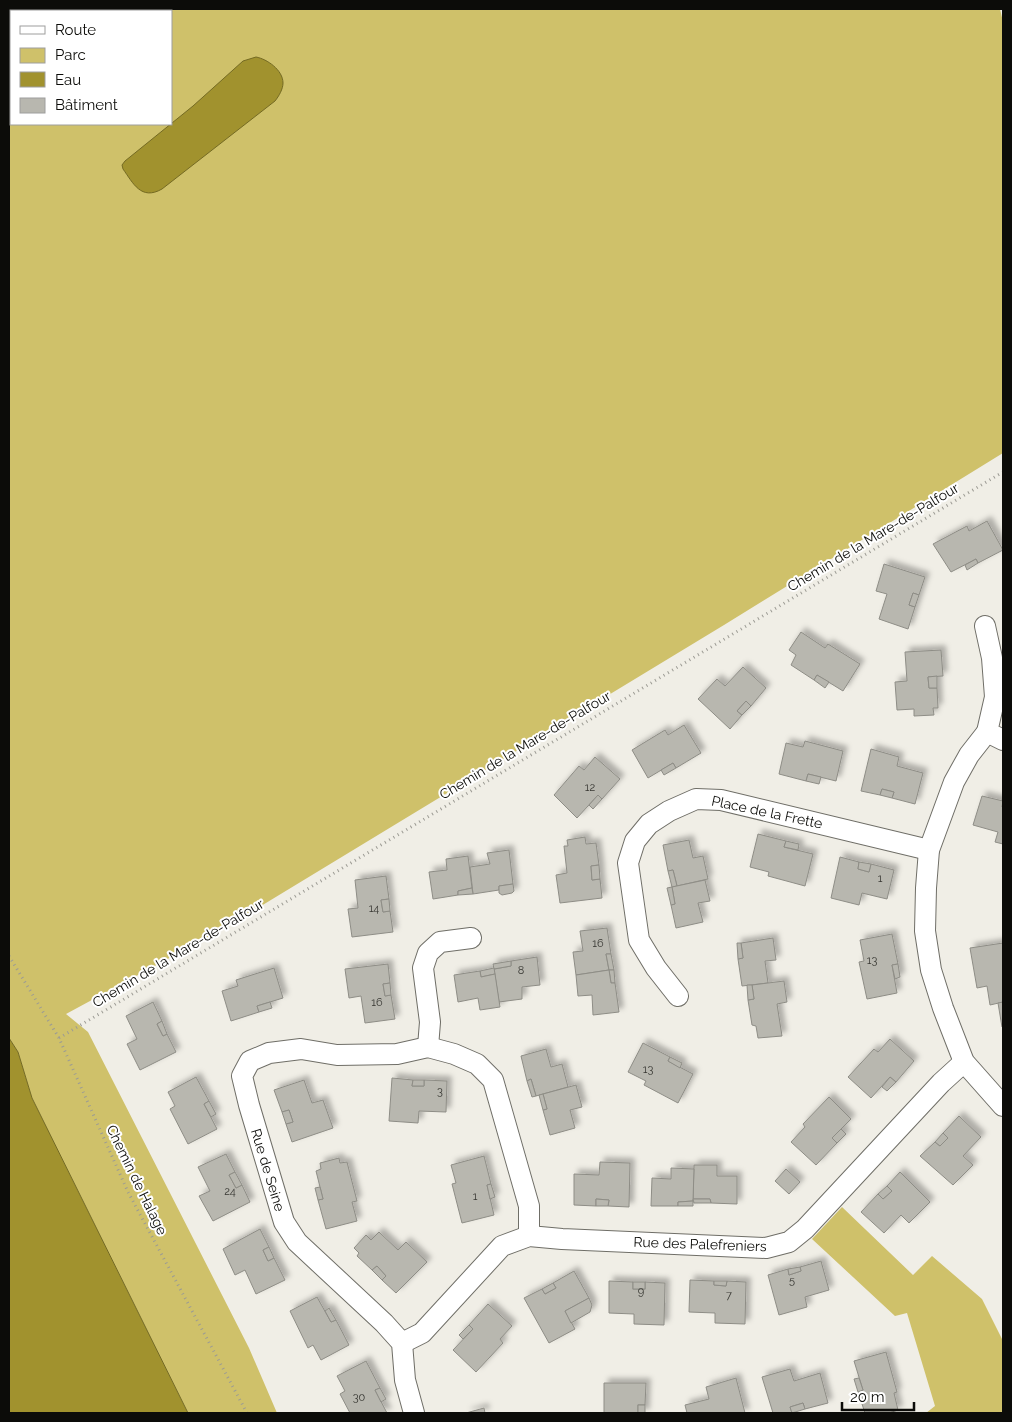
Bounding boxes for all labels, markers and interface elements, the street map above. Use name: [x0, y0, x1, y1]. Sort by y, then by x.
legend: [10, 10, 172, 125]
text: Route: [55, 21, 96, 39]
text: Parc: [55, 46, 86, 64]
text: Eau: [55, 71, 81, 89]
text: Bâtiment: [55, 96, 118, 114]
street label: Chemin de la Mare-de-Palfour: [785, 479, 961, 595]
street label: Chemin de la Mare-de-Palfour: [437, 687, 613, 803]
house number: 12: [585, 781, 595, 794]
street label: Place de la Frette: [710, 792, 824, 832]
house number: 1: [878, 872, 883, 885]
street label: Chemin de la Mare-de-Palfour: [90, 895, 266, 1011]
house number: 14: [369, 902, 379, 915]
house number: 16: [592, 937, 604, 950]
house number: 13: [867, 954, 877, 967]
house number: 8: [518, 964, 524, 977]
house number: 16: [371, 996, 383, 1009]
house number: 13: [643, 1063, 653, 1076]
house number: 3: [437, 1085, 443, 1098]
street label: Chemin de Halage: [103, 1122, 171, 1238]
street label: Rue de Seine: [248, 1127, 288, 1213]
house number: 24: [224, 1185, 236, 1198]
house number: 1: [473, 1190, 478, 1203]
street label: Rue des Palefreniers: [633, 1234, 767, 1254]
house number: 5: [789, 1274, 795, 1287]
house number: 9: [638, 1285, 644, 1298]
house number: 7: [726, 1289, 732, 1302]
scale bar: [842, 1380, 914, 1412]
text: 20 m: [850, 1388, 885, 1406]
house number: 30: [353, 1391, 366, 1404]

